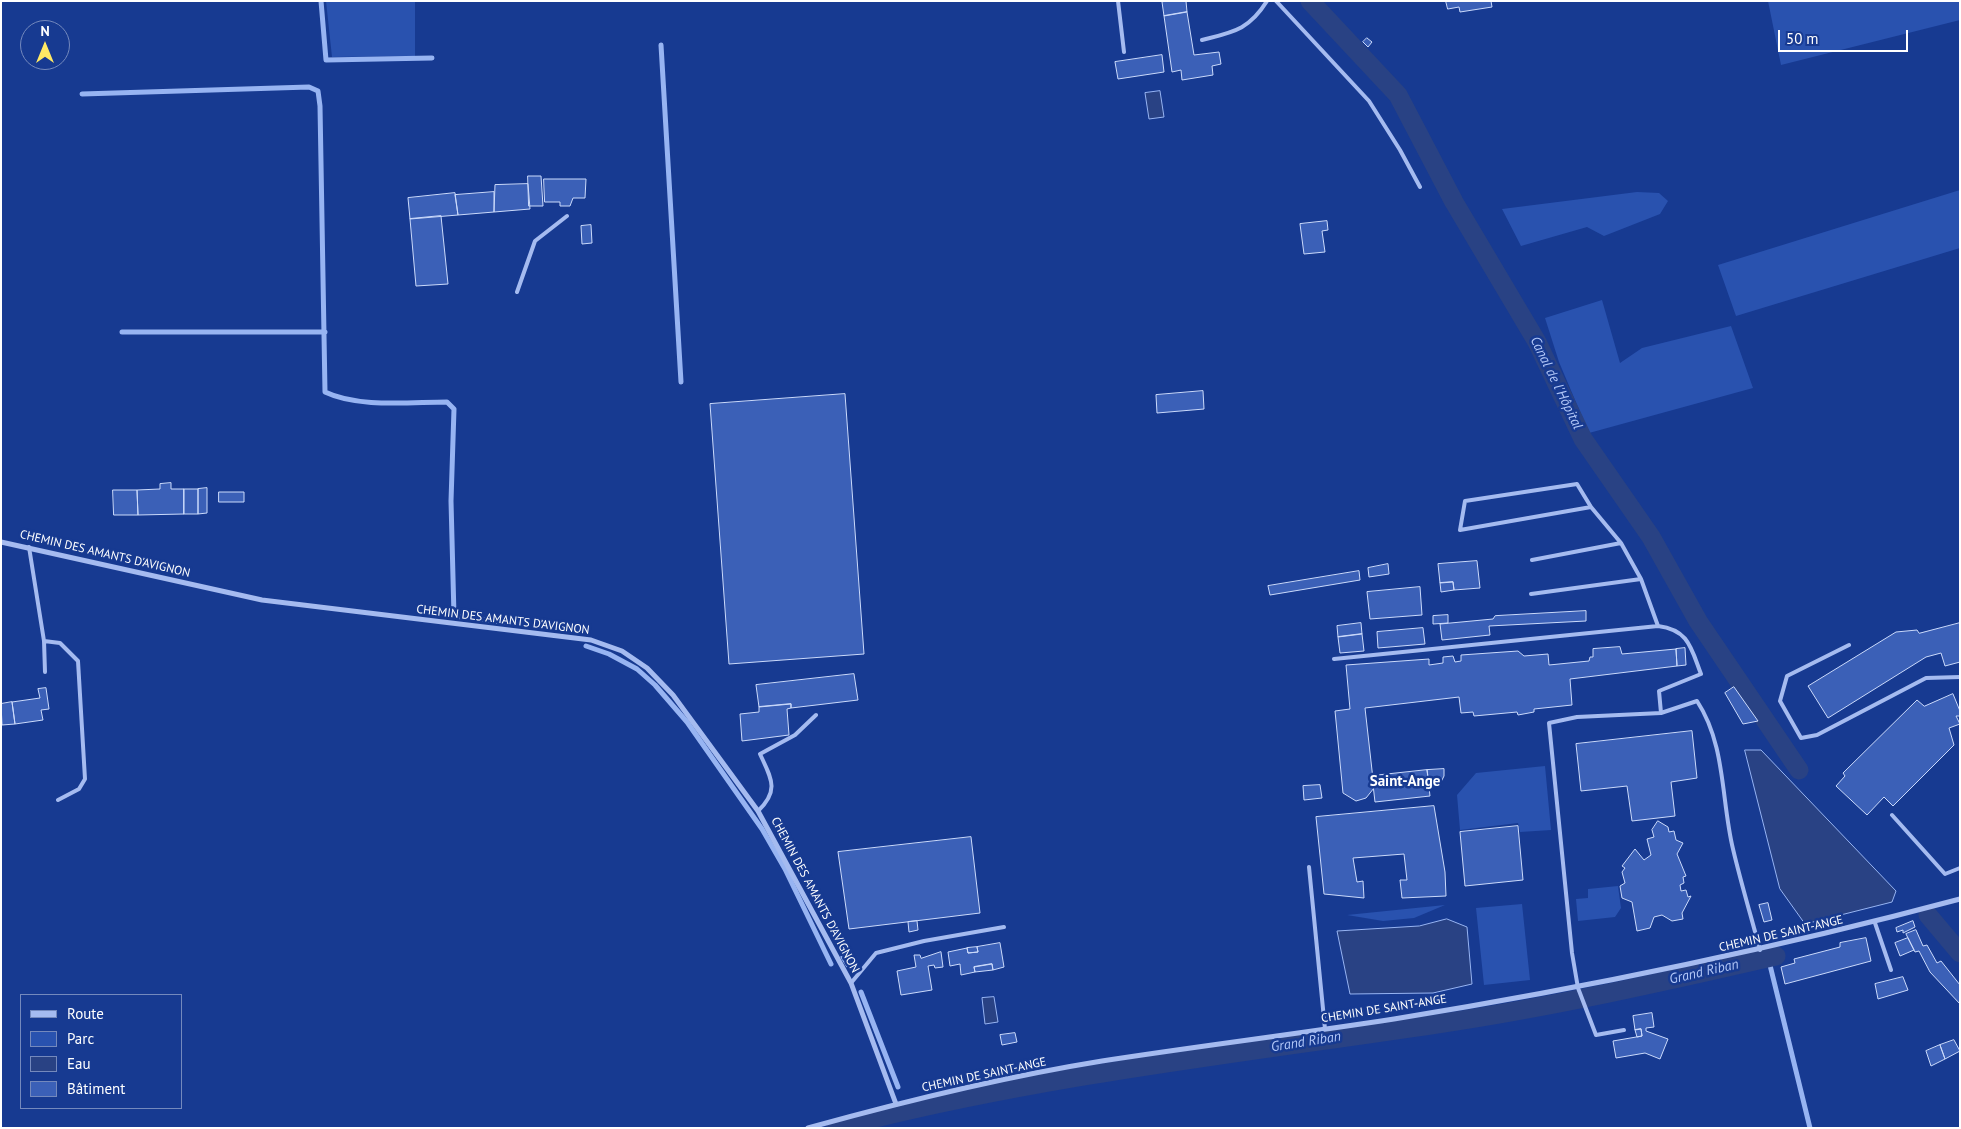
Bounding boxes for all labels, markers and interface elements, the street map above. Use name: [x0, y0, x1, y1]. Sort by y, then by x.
north arrow: [20, 20, 70, 70]
scale bar: [1781, 20, 1911, 52]
text: N: [40, 22, 50, 40]
text: 50 m: [1786, 29, 1819, 48]
water label: Canal de l'Hôpital: [1526, 334, 1586, 432]
street label: CHEMIN DES AMANTS D'AVIGNON: [18, 527, 192, 581]
street label: CHEMIN DES AMANTS D'AVIGNON: [416, 602, 590, 638]
district label: Saint-Ange: [1370, 773, 1440, 791]
street label: CHEMIN DES AMANTS D'AVIGNON: [768, 815, 862, 975]
street label: CHEMIN DE SAINT-ANGE: [1718, 913, 1844, 955]
water label: Grand Riban: [1668, 956, 1740, 988]
street label: CHEMIN DE SAINT-ANGE: [1320, 992, 1448, 1026]
legend: [20, 994, 182, 1109]
text: Route: [67, 1004, 104, 1023]
water label: Grand Riban: [1270, 1028, 1342, 1056]
text: Parc: [67, 1029, 94, 1048]
text: Eau: [67, 1054, 91, 1073]
street label: CHEMIN DE SAINT-ANGE: [920, 1055, 1048, 1095]
text: Bâtiment: [67, 1079, 125, 1098]

